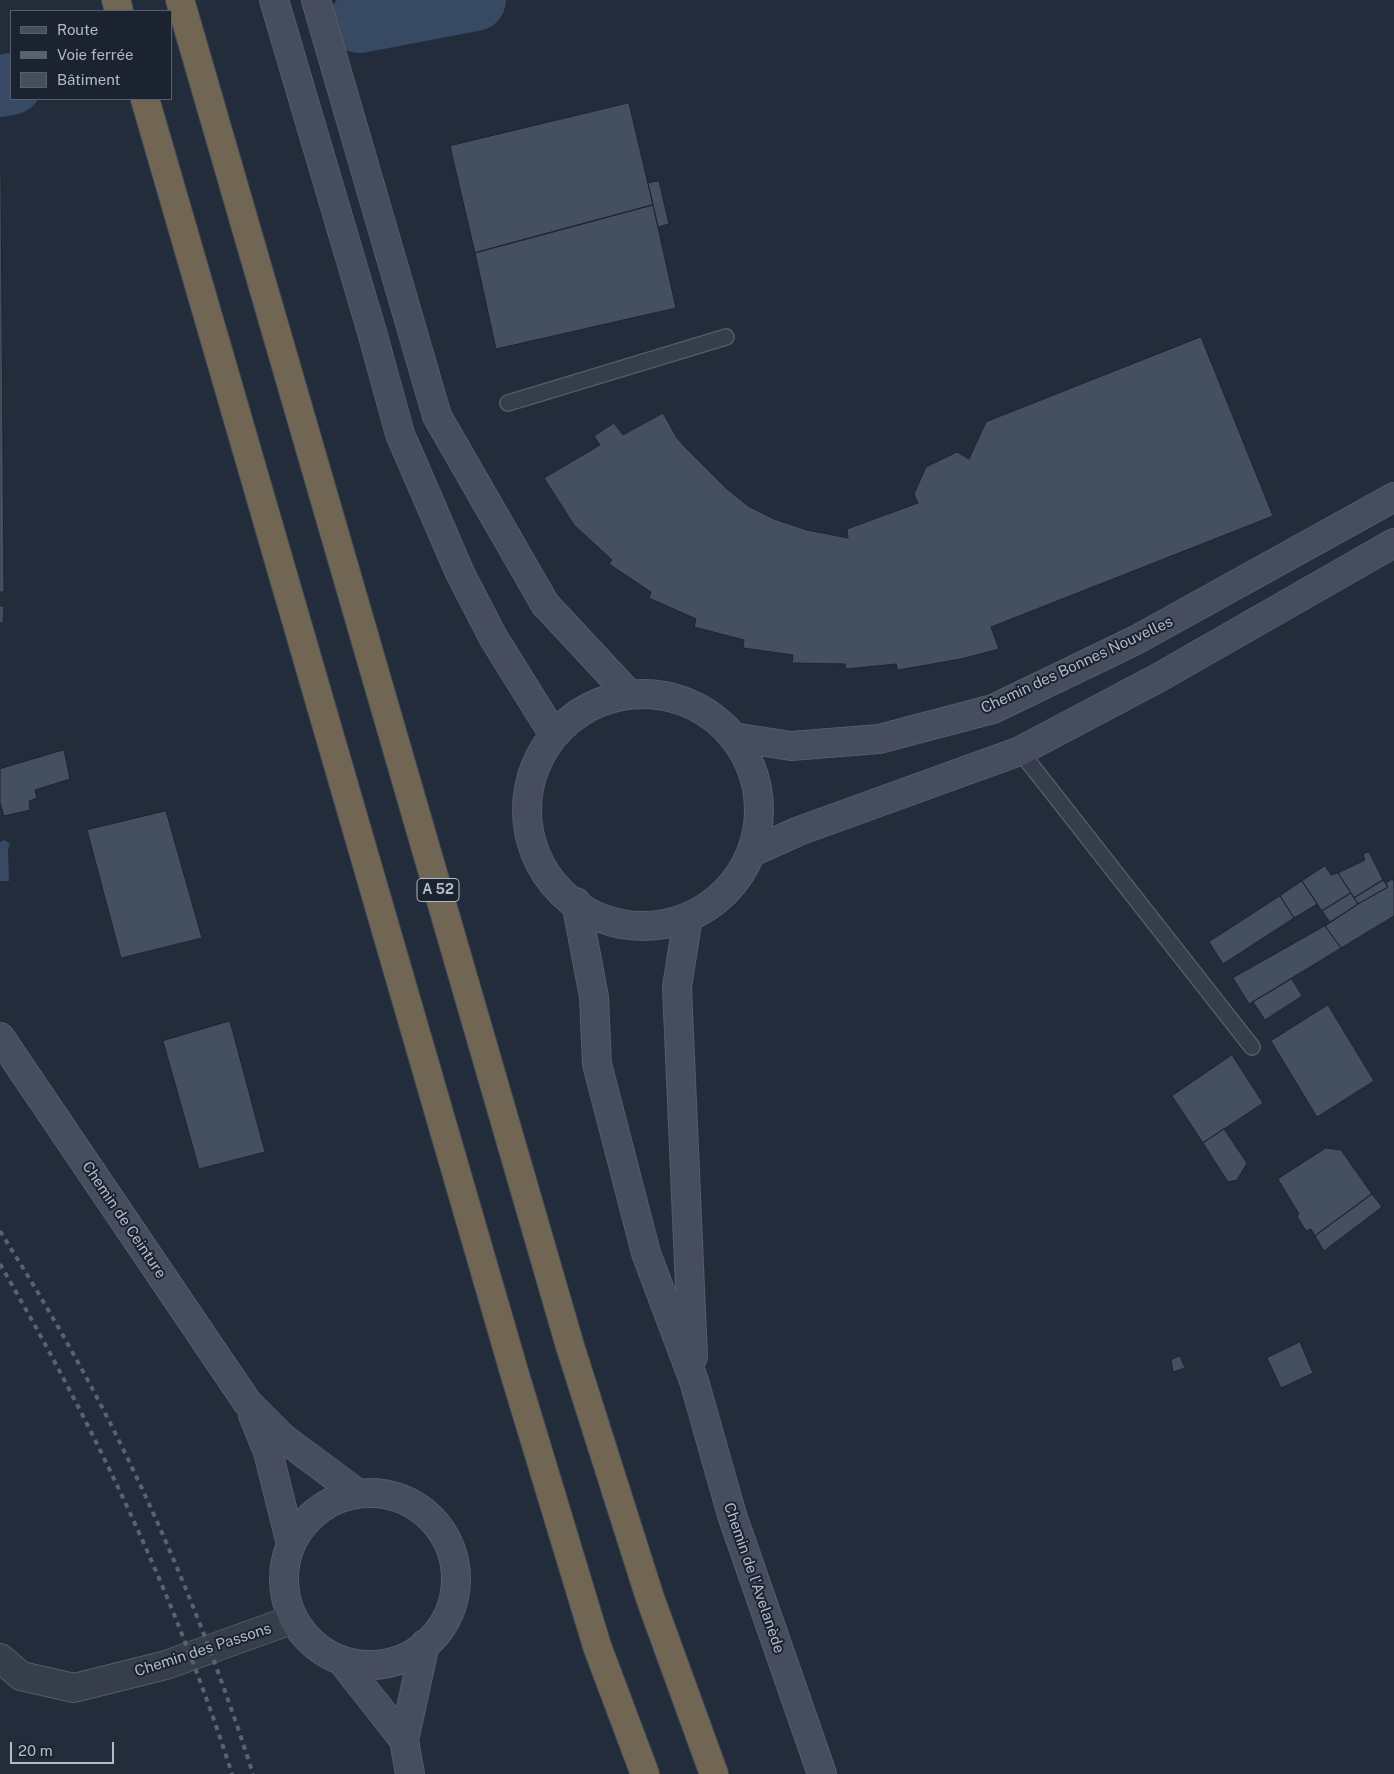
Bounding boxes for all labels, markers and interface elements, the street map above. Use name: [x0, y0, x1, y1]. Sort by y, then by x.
legend: [10, 10, 172, 100]
text: Route: [57, 21, 98, 38]
text: Voie ferrée: [57, 46, 134, 63]
text: Bâtiment: [57, 71, 120, 88]
street label: Chemin des Bonnes Nouvelles: [978, 613, 1176, 717]
road number: A 52: [417, 878, 459, 902]
street label: Chemin de Ceinture: [78, 1158, 170, 1282]
street label: Chemin de l'Avelanède: [720, 1500, 788, 1656]
street label: Chemin des Passons: [132, 1619, 274, 1681]
scale bar: [12, 1732, 116, 1764]
text: 20 m: [18, 1742, 53, 1759]

